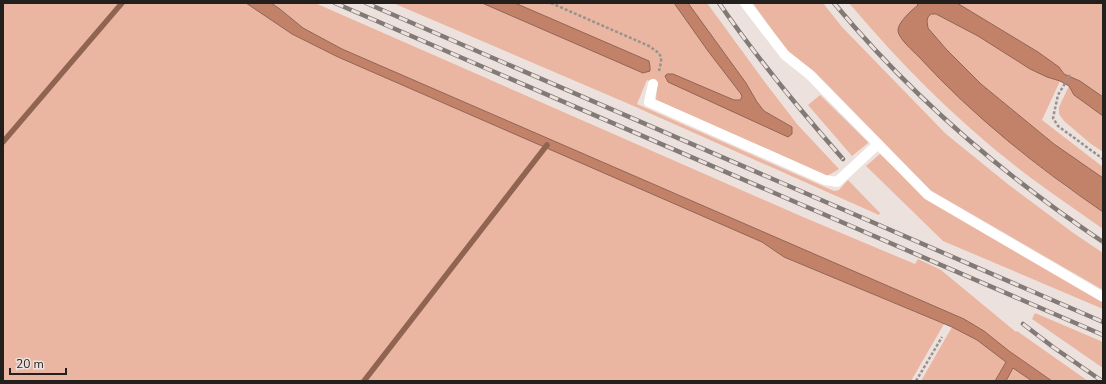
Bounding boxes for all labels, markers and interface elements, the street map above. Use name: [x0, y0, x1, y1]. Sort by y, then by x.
scale bar: [10, 350, 66, 376]
text: 20 m: [16, 356, 44, 372]

